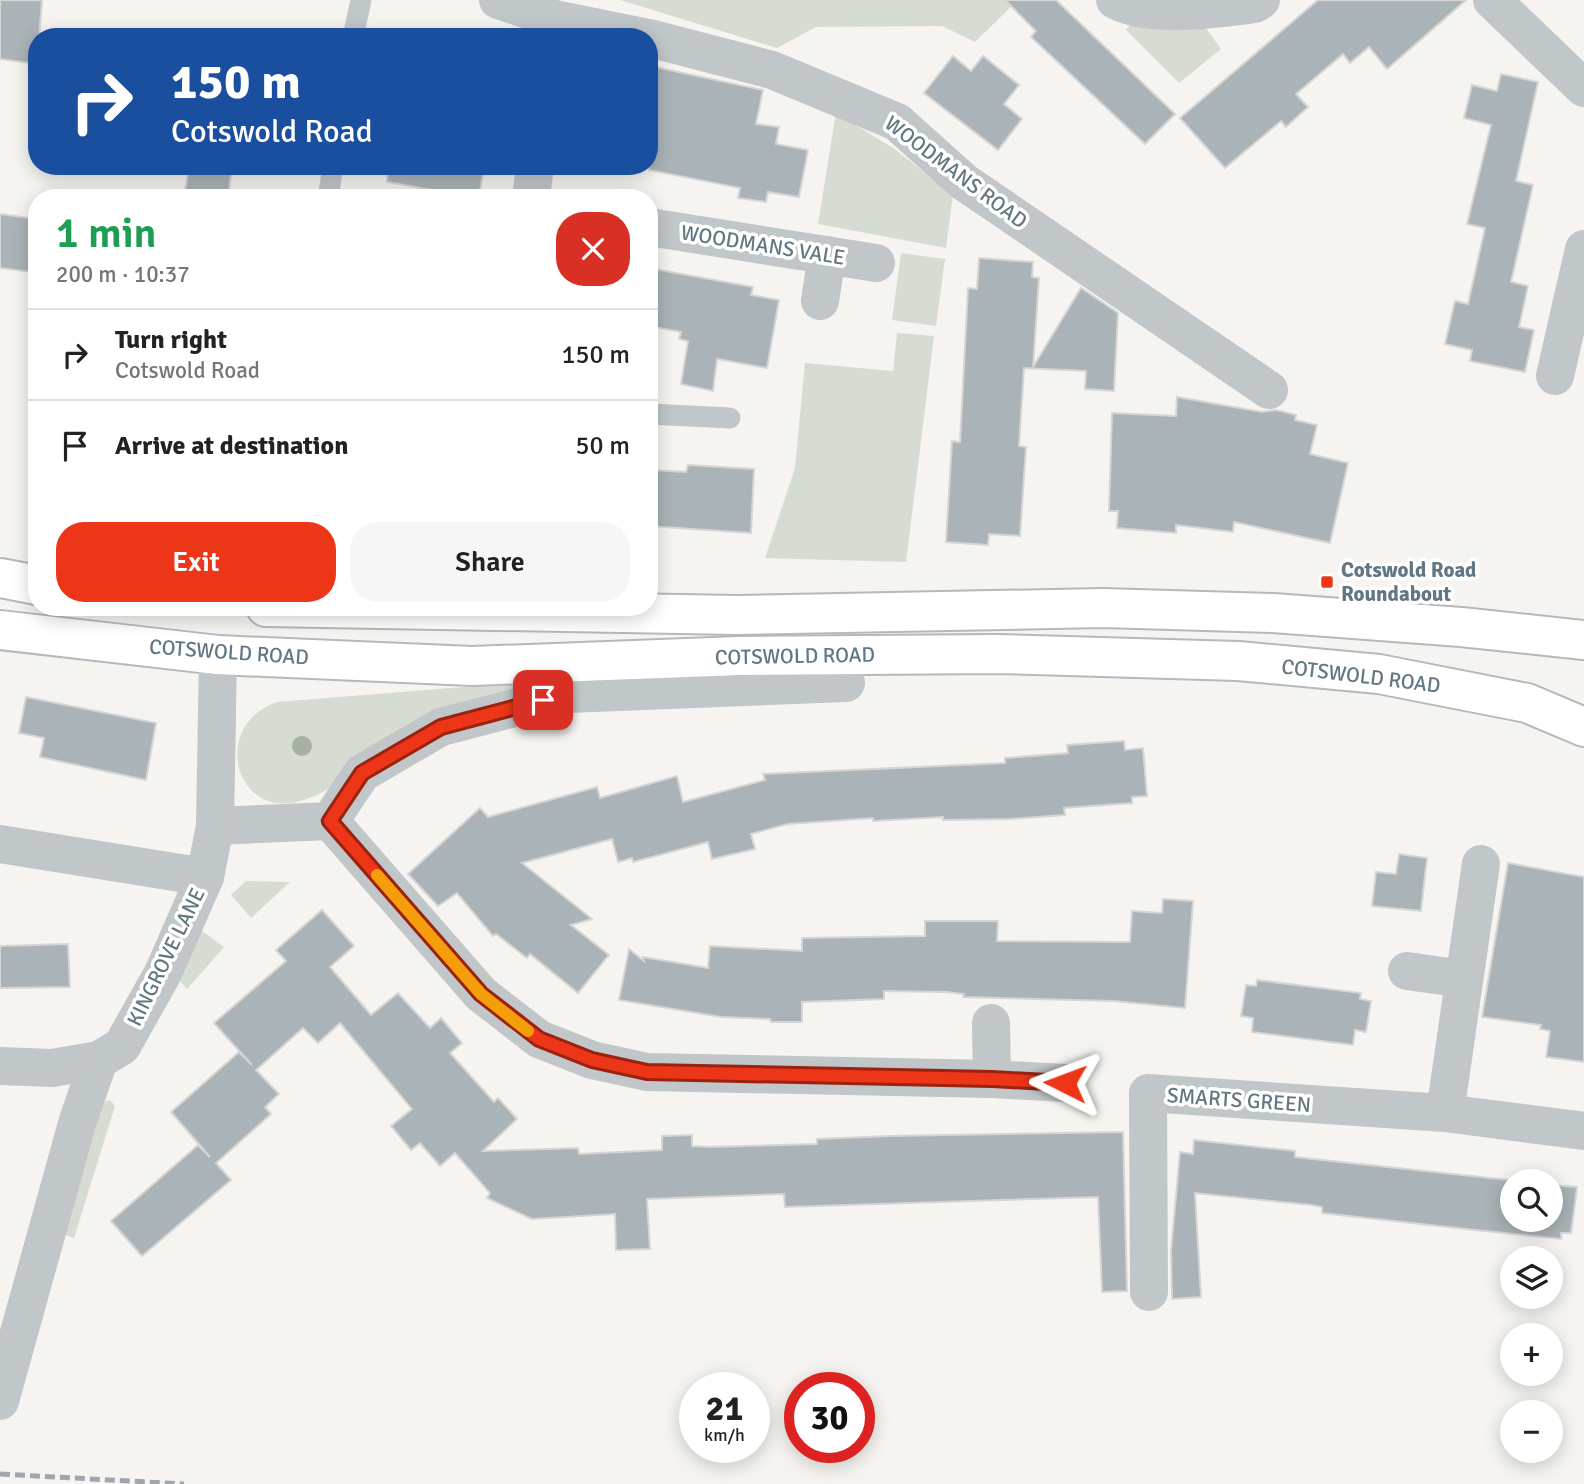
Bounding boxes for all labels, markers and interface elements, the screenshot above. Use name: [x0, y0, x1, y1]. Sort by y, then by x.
text: 150 m: [171, 52, 301, 112]
icon: right: [56, 56, 147, 147]
street label: WOODMANS ROAD: [880, 110, 1032, 234]
text: Cotswold Road: [171, 112, 373, 151]
text: 1 min: [56, 208, 157, 259]
button: close: [556, 212, 630, 286]
street label: WOODMANS VALE: [679, 219, 847, 271]
text: 200 m · 10:37: [56, 260, 190, 289]
text: Turn right: [115, 324, 227, 356]
icon: right: [56, 336, 94, 374]
text: 150 m: [561, 339, 630, 371]
text: Cotswold Road: [115, 356, 260, 385]
icon: arrive: [56, 427, 94, 465]
text: Arrive at destination: [115, 430, 348, 462]
text: 50 m: [575, 430, 630, 462]
button: Exit: [56, 522, 336, 602]
button: Share: [350, 522, 630, 602]
place label: Cotswold Road Roundabout: [1341, 557, 1476, 607]
marker: Cotswold Road Roundabout: [1319, 574, 1335, 590]
street label: COTSWOLD ROAD: [148, 633, 310, 671]
street label: COTSWOLD ROAD: [715, 642, 875, 670]
street label: COTSWOLD ROAD: [1280, 653, 1442, 699]
pin: [513, 670, 573, 730]
icon: arrive: [524, 681, 562, 719]
street label: KINGROVE LANE: [121, 884, 211, 1030]
position arrow: [1028, 1046, 1102, 1120]
street label: SMARTS GREEN: [1166, 1082, 1312, 1118]
map controls: [1500, 1169, 1563, 1463]
button: search: [1500, 1169, 1563, 1232]
button: layers: [1500, 1246, 1563, 1309]
button: +: [1500, 1323, 1563, 1386]
speed limit sign: 30: [784, 1372, 875, 1463]
text: 21: [706, 1387, 743, 1430]
button: −: [1500, 1400, 1563, 1463]
text: km/h: [704, 1424, 745, 1446]

